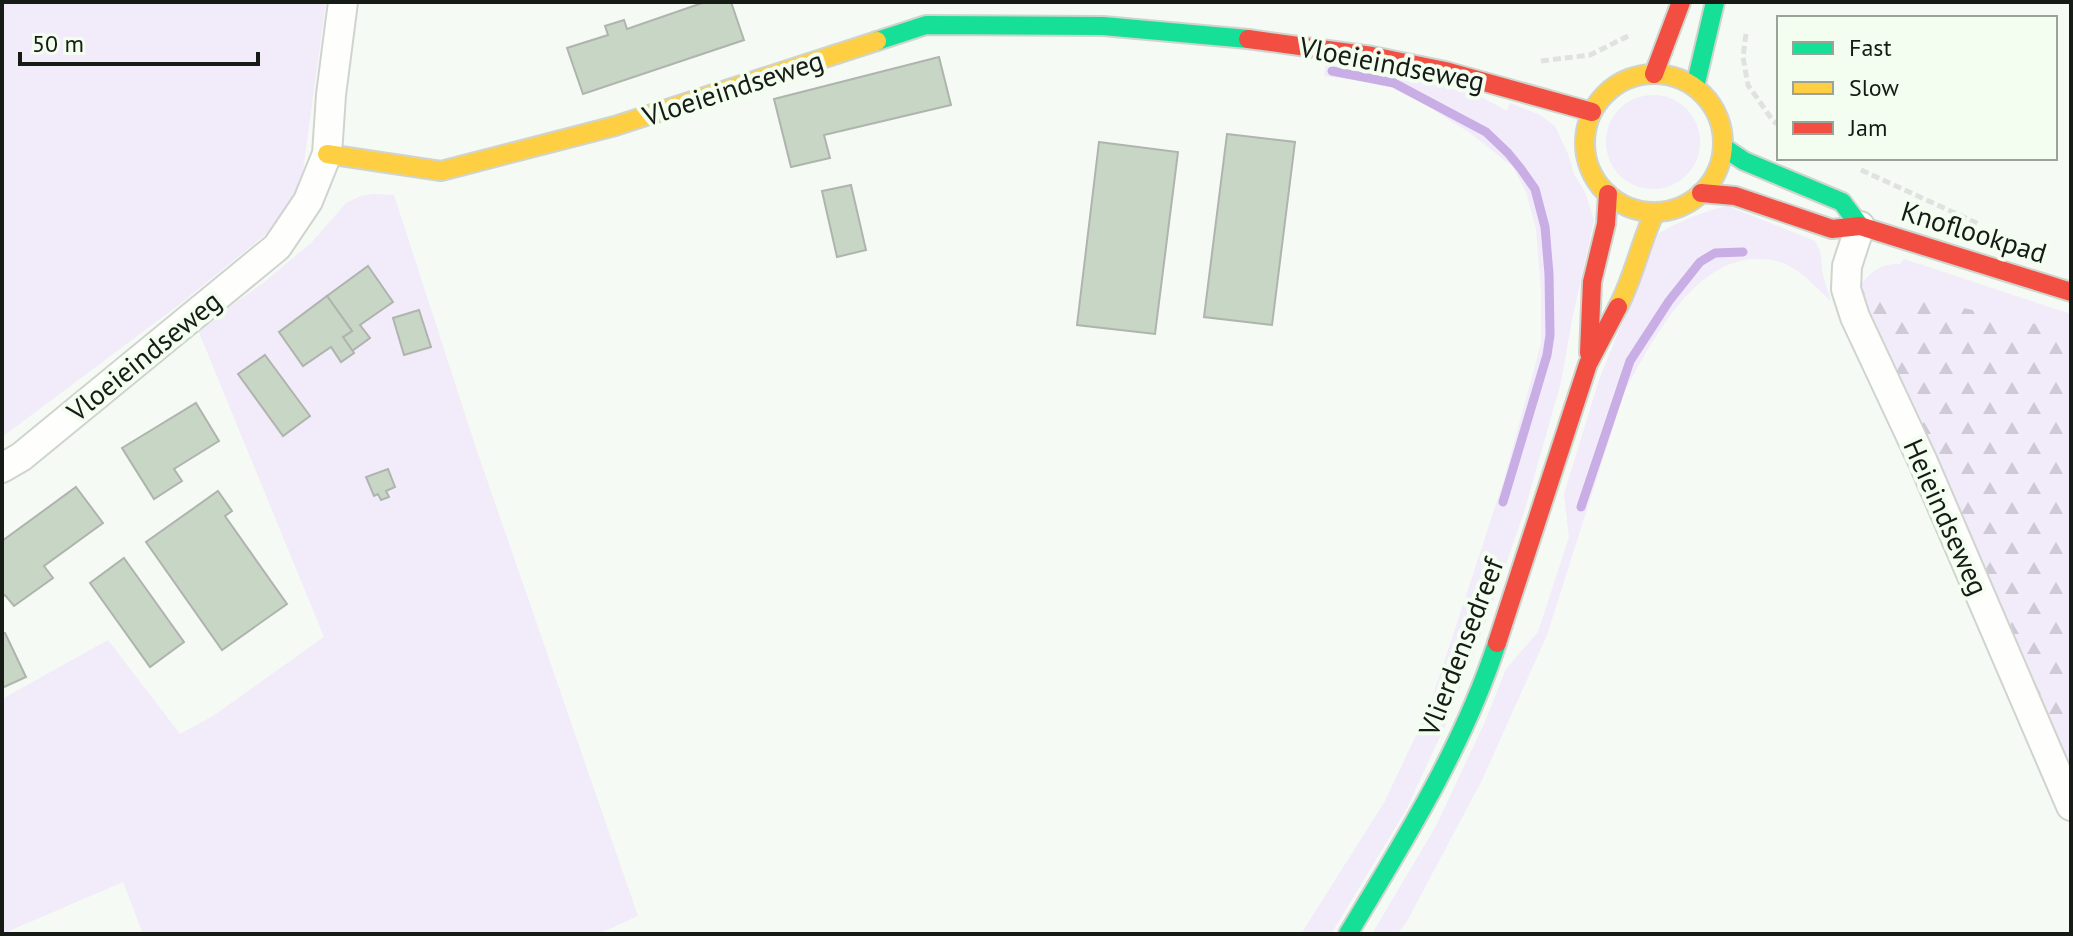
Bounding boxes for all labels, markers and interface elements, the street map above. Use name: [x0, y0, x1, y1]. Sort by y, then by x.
scale bar: [20, 16, 258, 66]
legend: [1777, 16, 2057, 160]
street label: Vloeieindseweg: [1295, 27, 1488, 100]
text: 50 m: [32, 28, 84, 59]
text: Fast: [1849, 32, 1892, 63]
street label: Vloeieindseweg: [637, 41, 828, 134]
text: Slow: [1849, 72, 1899, 103]
text: Jam: [1848, 112, 1887, 143]
street label: Knoflookpad: [1897, 192, 2052, 271]
street label: Vloeieindseweg: [58, 282, 228, 430]
street label: Heieindseweg: [1895, 433, 1997, 601]
street label: Vlierdensedreef: [1409, 552, 1512, 742]

